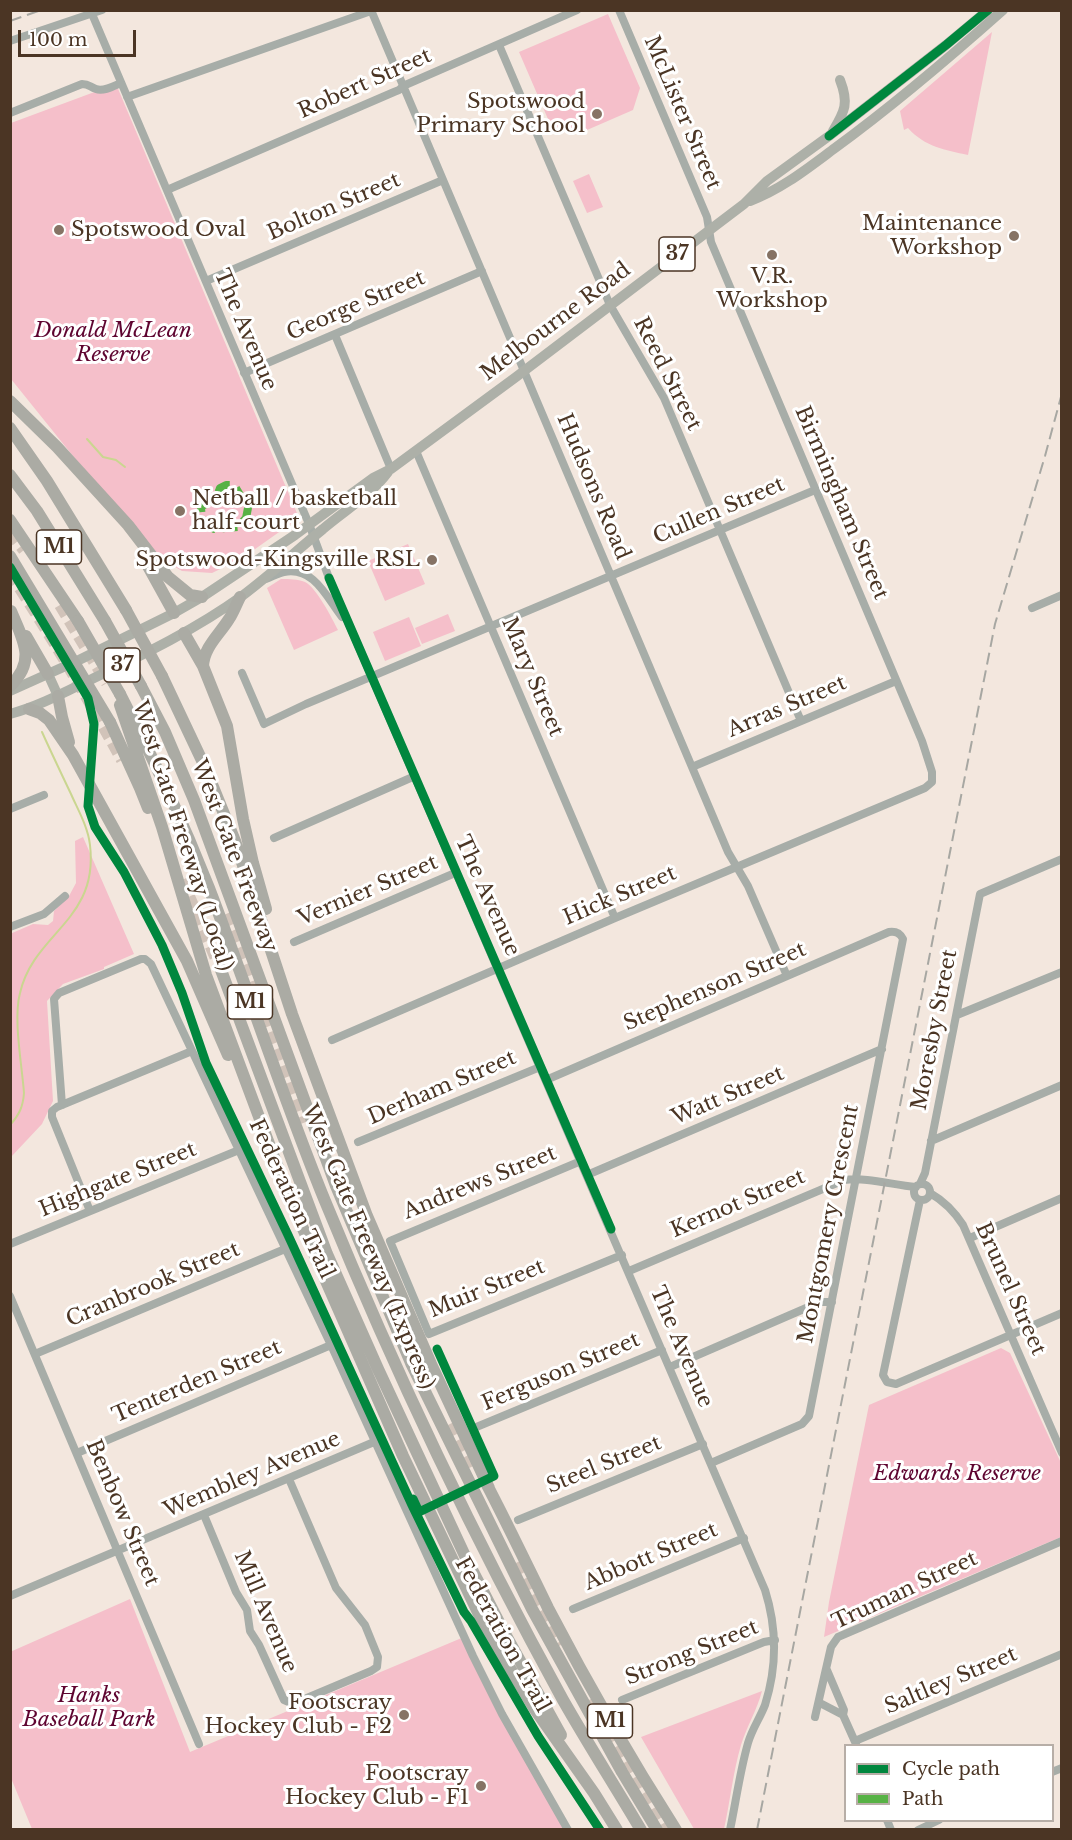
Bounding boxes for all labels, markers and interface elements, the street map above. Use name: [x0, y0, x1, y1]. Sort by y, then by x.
scale bar: [21, 18, 140, 56]
text: 100 m: [29, 29, 87, 51]
street label: McLister Street: [638, 32, 726, 194]
street label: Robert Street: [295, 43, 435, 125]
place label: Spotswood Primary School: [416, 89, 585, 139]
marker: Spotswood Primary School: [590, 107, 604, 121]
street label: Bolton Street: [264, 168, 404, 246]
place label: Maintenance Workshop: [862, 211, 1002, 261]
place label: Spotswood Oval: [71, 217, 246, 243]
marker: Spotswood Oval: [52, 223, 66, 237]
marker: Maintenance Workshop: [1007, 229, 1021, 243]
road number: 37: [659, 237, 695, 271]
marker: V.R. Workshop: [765, 248, 779, 262]
street label: Melbourne Road: [476, 257, 636, 387]
place label: V.R. Workshop: [716, 264, 828, 314]
street label: The Avenue: [208, 266, 282, 394]
street label: George Street: [283, 266, 429, 346]
street label: Reed Street: [628, 313, 706, 435]
park label: Donald McLean Reserve: [34, 318, 192, 368]
street label: Birmingham Street: [789, 402, 893, 604]
street label: Hudsons Road: [551, 410, 635, 564]
street label: Cullen Street: [650, 472, 788, 550]
place label: Netball / basketball half-court: [192, 486, 397, 536]
marker: Netball / basketball half-court: [173, 504, 187, 518]
road number: M1: [36, 530, 82, 564]
place label: Spotswood-Kingsville RSL: [136, 547, 420, 573]
marker: Spotswood-Kingsville RSL: [425, 553, 439, 567]
street label: Mary Street: [496, 614, 568, 740]
road number: 37: [104, 648, 140, 682]
street label: Arras Street: [724, 671, 850, 743]
street label: West Gate Freeway (Local): [126, 698, 238, 974]
street label: West Gate Freeway: [186, 756, 282, 956]
street label: The Avenue: [449, 832, 525, 960]
street label: Vernier Street: [294, 850, 442, 932]
street label: Hick Street: [560, 861, 680, 931]
street label: Stephenson Street: [620, 937, 810, 1037]
street label: Moresby Street: [907, 947, 963, 1113]
road number: M1: [228, 985, 272, 1019]
street label: Derham Street: [364, 1045, 520, 1131]
street label: Watt Street: [668, 1061, 788, 1131]
street label: West Gate Freeway (Express): [296, 1101, 440, 1393]
street label: Montgomery Crescent: [793, 1103, 865, 1345]
street label: Federation Trail: [243, 1115, 339, 1283]
street label: Highgate Street: [36, 1137, 200, 1223]
street label: Andrews Street: [400, 1141, 560, 1225]
street label: Kernot Street: [667, 1164, 809, 1244]
street label: Brunel Street: [969, 1219, 1051, 1359]
street label: Cranbrook Street: [62, 1237, 244, 1333]
street label: Muir Street: [425, 1254, 549, 1324]
street label: The Avenue: [644, 1283, 718, 1411]
street label: Ferguson Street: [478, 1327, 644, 1417]
street label: Tenterden Street: [109, 1335, 285, 1429]
street label: Wembley Avenue: [160, 1426, 344, 1524]
street label: Steel Street: [543, 1431, 665, 1499]
street label: Benbow Street: [80, 1436, 164, 1590]
park label: Edwards Reserve: [873, 1461, 1041, 1487]
street label: Abbott Street: [580, 1518, 722, 1596]
street label: Truman Street: [828, 1546, 982, 1636]
street label: Mill Avenue: [228, 1547, 302, 1677]
street label: Federation Trail: [449, 1553, 555, 1717]
street label: Strong Street: [622, 1615, 762, 1691]
street label: Saltley Street: [881, 1642, 1021, 1720]
park label: Hanks Baseball Park: [23, 1683, 155, 1733]
place label: Footscray Hockey Club - F2: [205, 1690, 392, 1740]
road number: M1: [588, 1704, 632, 1738]
marker: Footscray Hockey Club - F2: [397, 1708, 411, 1722]
legend: [844, 1744, 1054, 1822]
text: Cycle path: [902, 1758, 1000, 1780]
place label: Footscray Hockey Club - F1: [285, 1761, 469, 1811]
marker: Footscray Hockey Club - F1: [474, 1779, 488, 1793]
text: Path: [902, 1788, 943, 1810]

